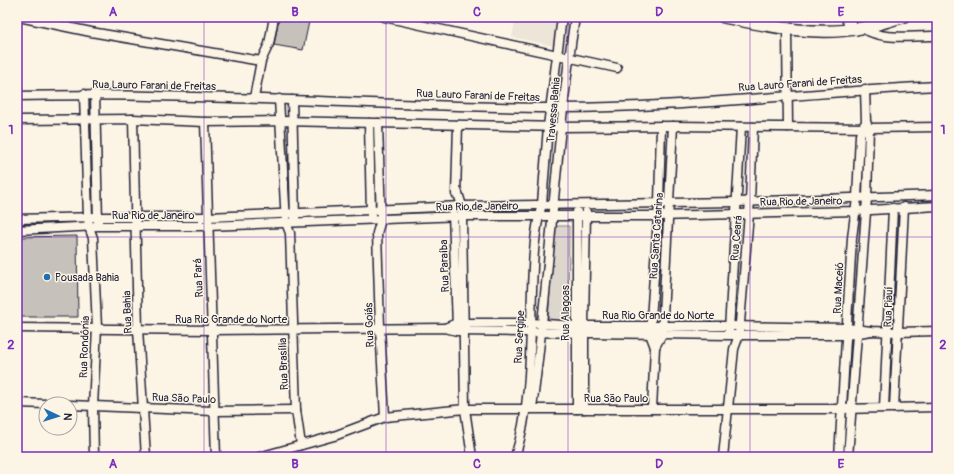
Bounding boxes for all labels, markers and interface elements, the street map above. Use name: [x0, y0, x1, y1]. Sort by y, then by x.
text: A: [109, 4, 118, 20]
text: B: [291, 4, 299, 20]
text: C: [473, 4, 481, 20]
text: D: [655, 4, 663, 20]
text: E: [838, 4, 845, 20]
street label: Rua Lauro Farani de Freitas: [738, 73, 862, 94]
street label: Travessa Bahia: [544, 76, 563, 144]
street label: Rua Lauro Farani de Freitas: [92, 78, 216, 93]
street label: Rua Lauro Farani de Freitas: [416, 87, 540, 104]
text: 1: [8, 122, 14, 138]
text: 1: [940, 122, 946, 138]
street label: Rua Santa Catarina: [647, 192, 666, 280]
street label: Rua Rio de Janeiro: [760, 194, 843, 209]
street label: Rua Rio de Janeiro: [436, 199, 519, 214]
street label: Rua Rio de Janeiro: [112, 209, 194, 222]
street label: Rua Ceará: [728, 215, 745, 261]
street label: Rua Paraíba: [437, 239, 452, 293]
street label: Rua Pará: [191, 258, 206, 298]
street label: Rua Maceió: [831, 262, 846, 314]
place label: Pousada Bahia: [55, 271, 119, 284]
marker: Pousada Bahia: [42, 272, 52, 282]
street label: Rua Alagoas: [559, 285, 572, 341]
street label: Rua Piauí: [881, 286, 896, 328]
street label: Rua Bahia: [120, 290, 135, 334]
street label: Rua Goiás: [362, 302, 377, 348]
street label: Rua Rio Grande do Norte: [602, 309, 715, 322]
street label: Rua Sergipe: [512, 310, 527, 364]
street label: Rua Rio Grande do Norte: [175, 313, 288, 326]
street label: Rua Rondônia: [77, 316, 92, 378]
text: 2: [7, 337, 15, 353]
text: 2: [939, 337, 947, 353]
street label: Rua Brasília: [276, 338, 291, 390]
street label: Rua São Paulo: [152, 391, 216, 406]
street label: Rua São Paulo: [584, 392, 648, 405]
north arrow: [38, 396, 78, 436]
text: N: [61, 412, 74, 421]
text: A: [109, 456, 118, 472]
text: B: [291, 456, 299, 472]
text: C: [473, 456, 481, 472]
text: D: [655, 456, 663, 472]
text: E: [838, 456, 845, 472]

